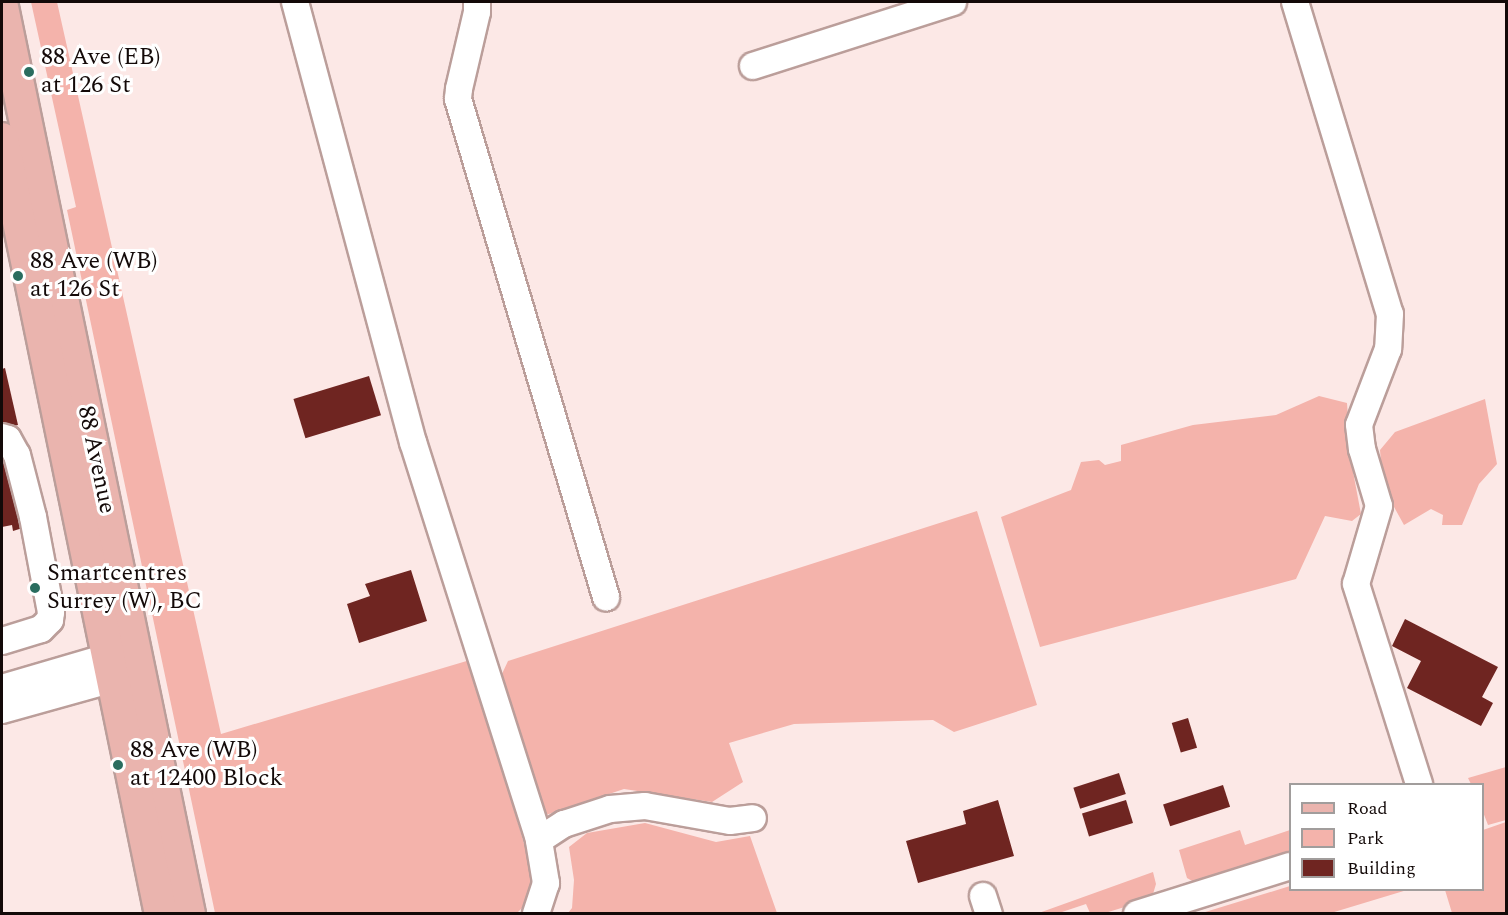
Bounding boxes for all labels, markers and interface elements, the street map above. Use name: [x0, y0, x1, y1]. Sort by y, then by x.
place label: 88 Ave (EB) at 126 St: [41, 44, 161, 100]
marker: 88 Ave (EB) at 126 St: [22, 65, 36, 79]
place label: 88 Ave (WB) at 126 St: [30, 248, 158, 304]
marker: 88 Ave (WB) at 126 St: [11, 269, 25, 283]
street label: 88 Avenue: [71, 404, 121, 516]
place label: Smartcentres Surrey (W), BC: [47, 560, 202, 616]
marker: Smartcentres Surrey (W), BC: [28, 581, 42, 595]
place label: 88 Ave (WB) at 12400 Block: [130, 737, 283, 793]
marker: 88 Ave (WB) at 12400 Block: [111, 758, 125, 772]
legend: [1289, 783, 1484, 891]
text: Road: [1347, 795, 1388, 822]
text: Park: [1347, 825, 1384, 852]
text: Building: [1347, 855, 1416, 882]

